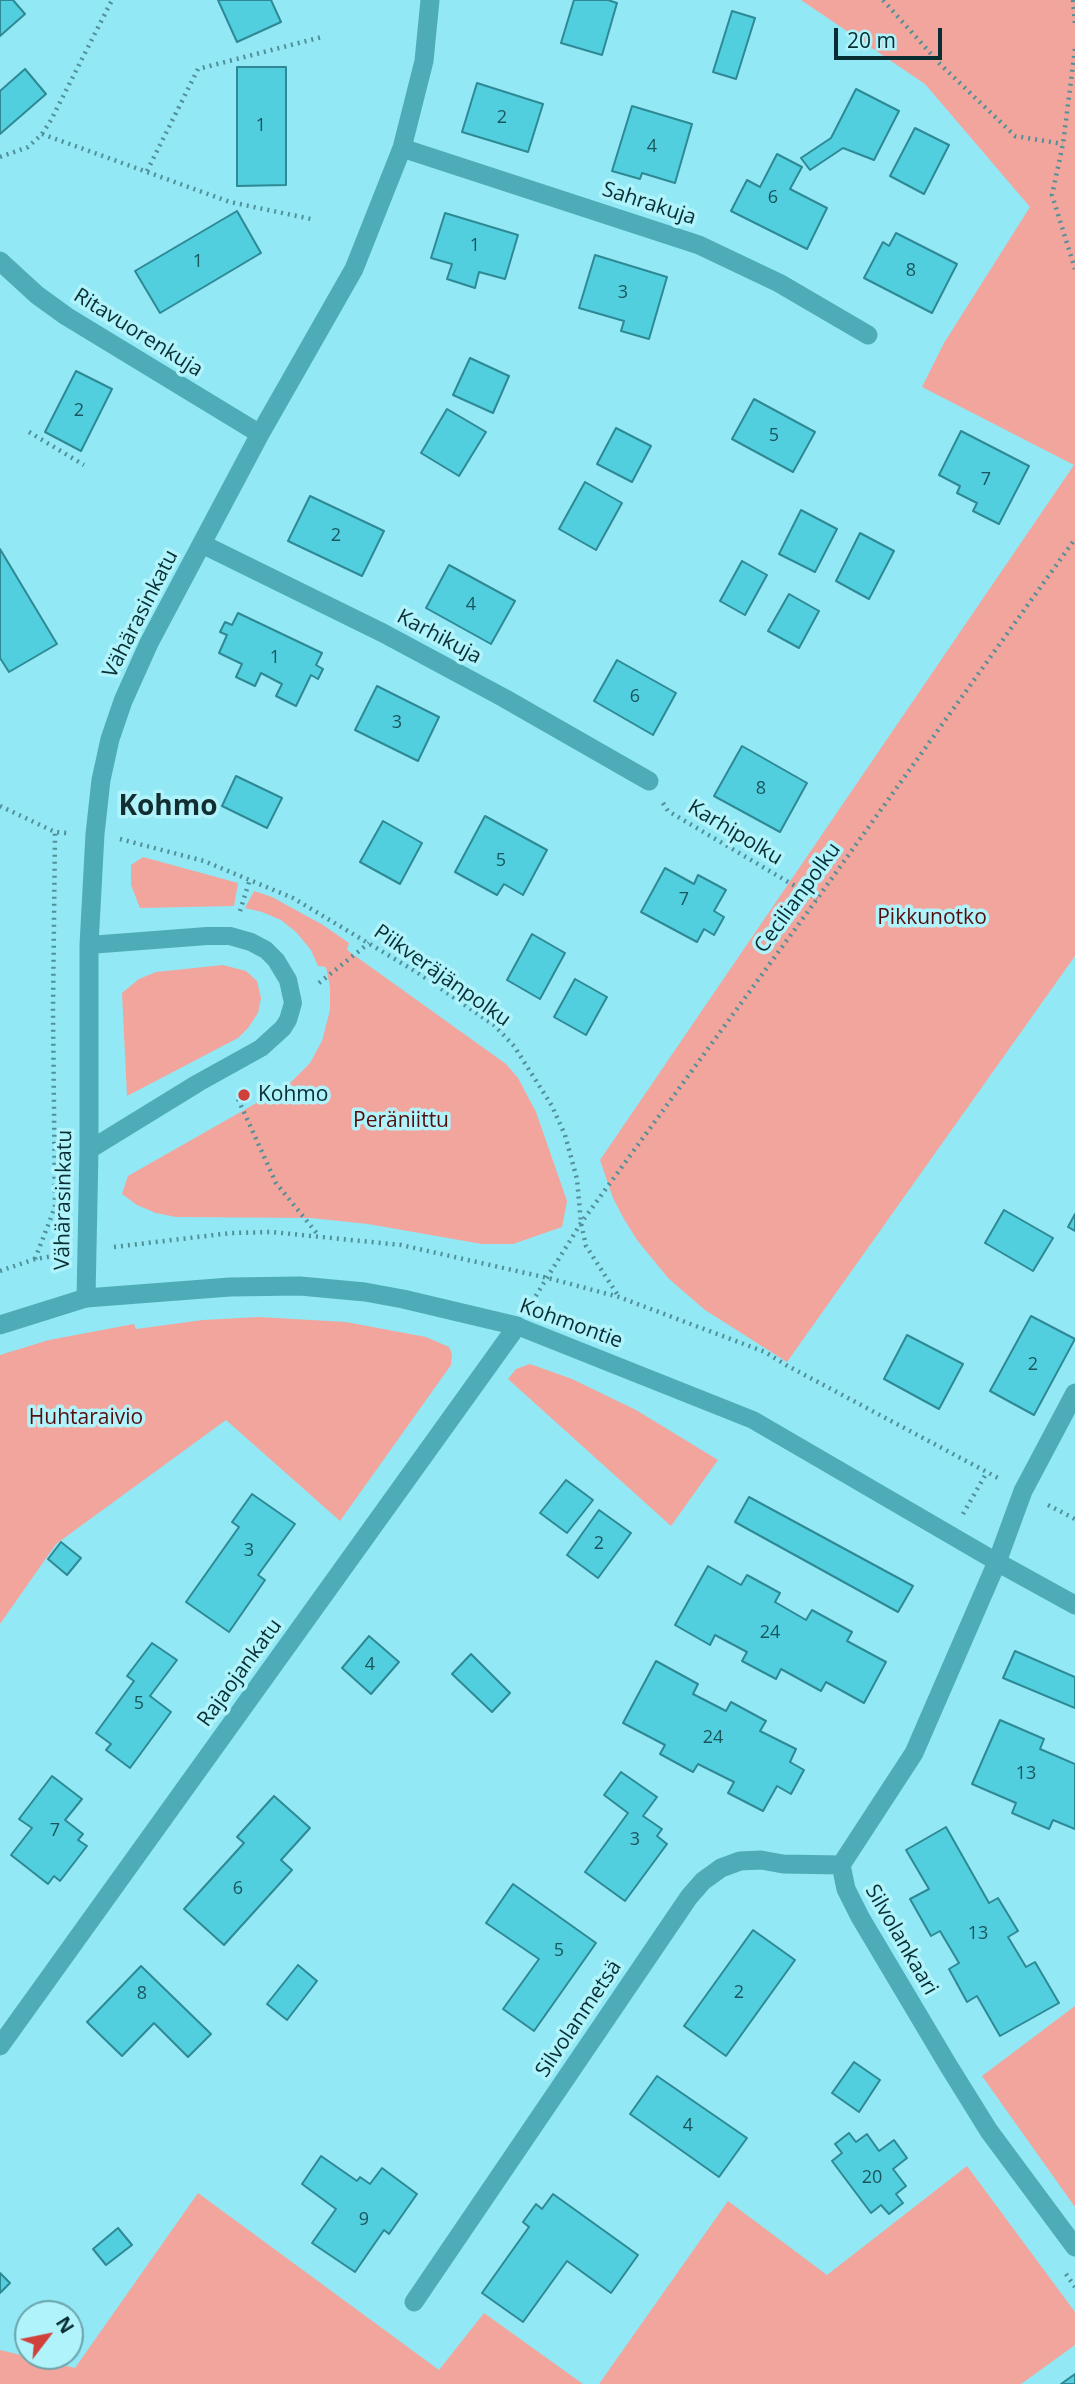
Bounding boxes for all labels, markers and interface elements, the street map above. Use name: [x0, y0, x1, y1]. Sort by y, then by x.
scale bar: [837, 14, 946, 58]
text: 20 m: [847, 26, 896, 54]
house number: 2: [497, 107, 507, 129]
house number: 1: [256, 115, 266, 137]
house number: 4: [647, 136, 657, 158]
street label: Sahrakuja: [599, 177, 699, 231]
house number: 6: [768, 187, 778, 209]
house number: 1: [470, 235, 480, 257]
house number: 1: [193, 251, 203, 273]
house number: 8: [906, 260, 916, 282]
house number: 3: [618, 282, 628, 304]
street label: Ritavuorenkuja: [69, 283, 207, 383]
house number: 2: [74, 400, 84, 422]
house number: 5: [769, 425, 779, 447]
house number: 7: [981, 469, 991, 491]
house number: 2: [331, 525, 341, 547]
street label: Vähärasinkatu: [98, 546, 184, 682]
house number: 4: [466, 594, 476, 616]
street label: Karhikuja: [392, 604, 486, 670]
house number: 1: [270, 647, 280, 669]
house number: 6: [630, 686, 640, 708]
house number: 3: [392, 712, 402, 734]
house number: 8: [756, 778, 766, 800]
district label: Kohmo: [118, 790, 218, 824]
street label: Karhipolku: [683, 795, 787, 871]
street label: Cecilianpolku: [750, 838, 846, 958]
house number: 5: [496, 850, 506, 872]
house number: 7: [679, 889, 689, 911]
park label: Pikkunotko: [877, 905, 987, 931]
street label: Piikveräjänpolku: [369, 919, 515, 1033]
place label: Kohmo: [258, 1082, 328, 1108]
marker: Kohmo: [236, 1087, 252, 1103]
park label: Peräniittu: [353, 1108, 449, 1134]
street label: Vähärasinkatu: [50, 1130, 78, 1270]
street label: Kohmontie: [516, 1294, 626, 1354]
house number: 2: [1028, 1354, 1038, 1376]
park label: Huhtaraivio: [29, 1405, 143, 1431]
house number: 2: [594, 1533, 604, 1555]
house number: 3: [244, 1540, 254, 1562]
street label: Rajaojankatu: [192, 1614, 288, 1732]
house number: 24: [760, 1622, 780, 1644]
house number: 4: [365, 1654, 375, 1676]
house number: 5: [134, 1693, 144, 1715]
house number: 24: [703, 1727, 723, 1749]
house number: 13: [1016, 1763, 1036, 1785]
house number: 7: [50, 1820, 60, 1842]
house number: 3: [630, 1829, 640, 1851]
house number: 6: [233, 1878, 243, 1900]
street label: Silvolankaari: [859, 1880, 943, 2000]
house number: 13: [968, 1923, 988, 1945]
house number: 5: [554, 1940, 564, 1962]
street label: Silvolanmetsä: [531, 1956, 627, 2082]
house number: 2: [734, 1982, 744, 2004]
house number: 8: [137, 1983, 147, 2005]
house number: 4: [683, 2115, 693, 2137]
house number: 20: [862, 2167, 882, 2189]
house number: 9: [359, 2209, 369, 2231]
north arrow: [14, 2300, 84, 2370]
text: N: [50, 2311, 80, 2338]

